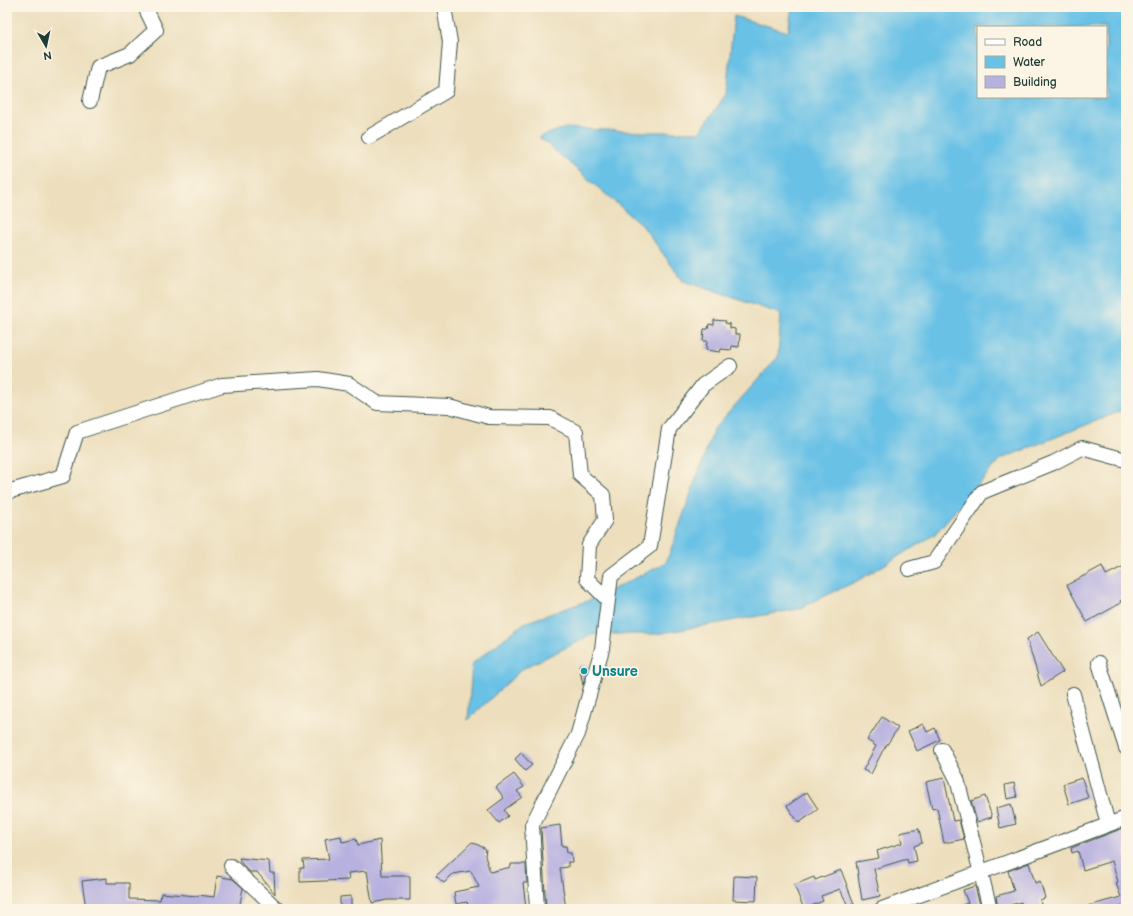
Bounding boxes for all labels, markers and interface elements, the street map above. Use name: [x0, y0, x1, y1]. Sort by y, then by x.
north arrow: [26, 26, 66, 66]
legend: [977, 26, 1107, 98]
text: Road: [1013, 35, 1042, 50]
text: N: [42, 48, 53, 62]
text: Water: [1013, 55, 1045, 70]
text: Building: [1013, 75, 1057, 90]
place label: Unsure: [592, 663, 638, 680]
marker: Unsure: [579, 666, 589, 676]

